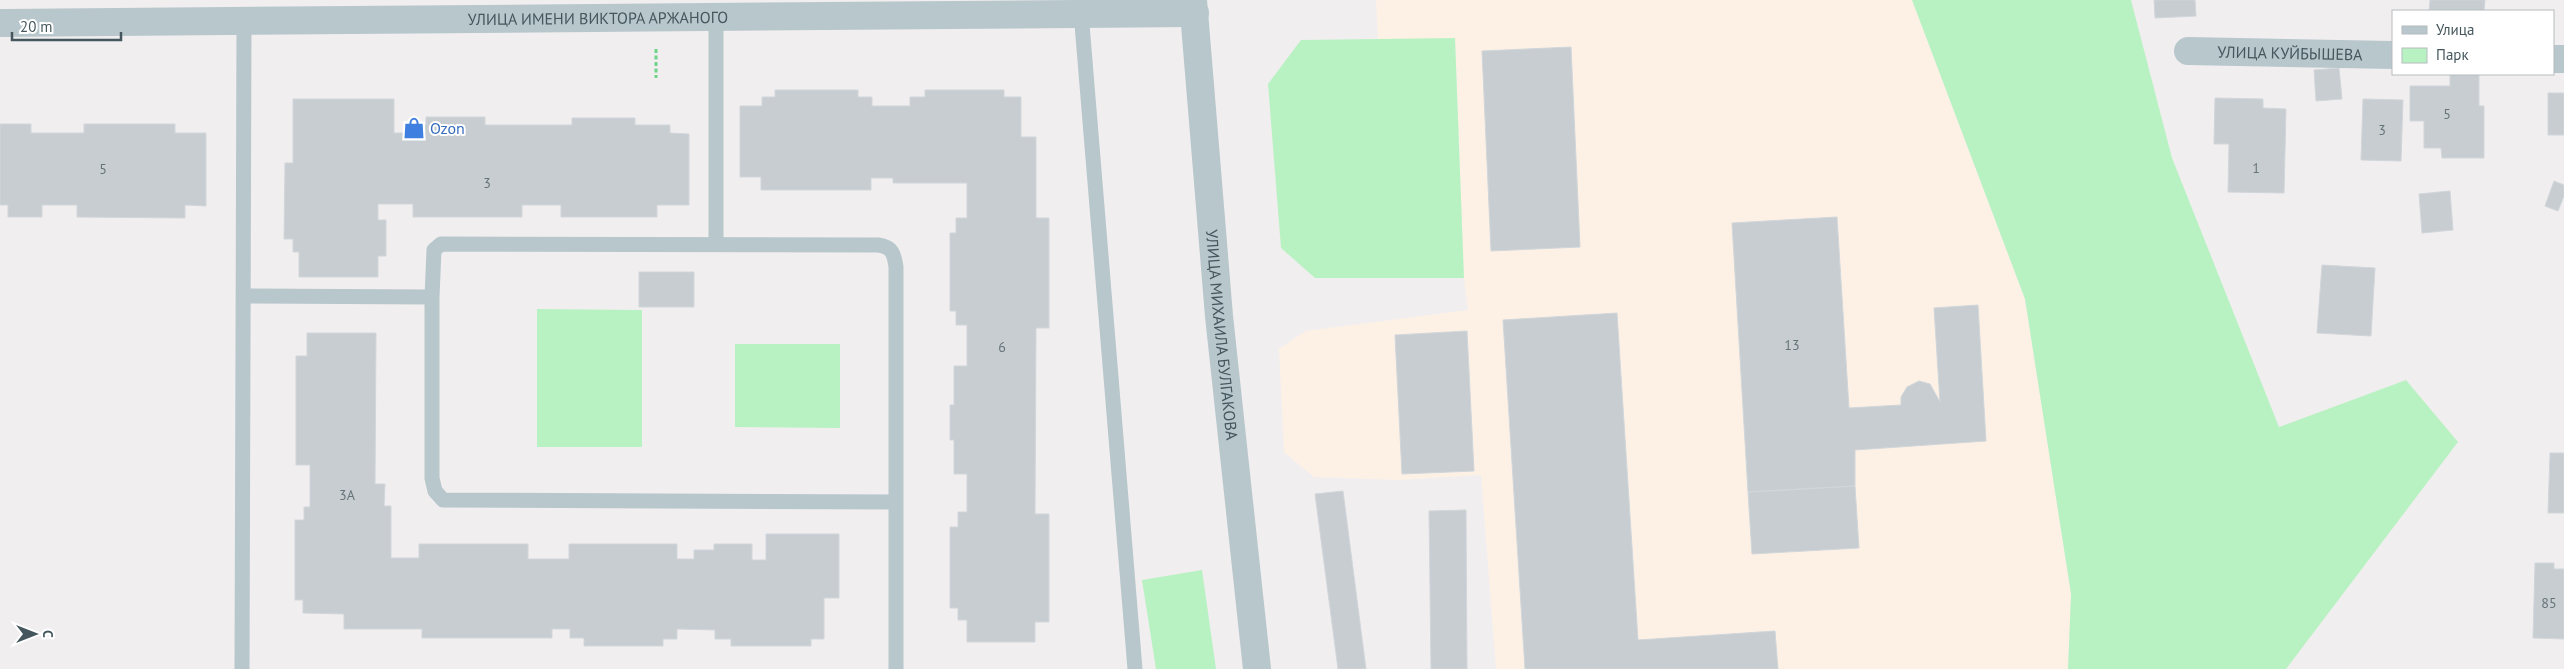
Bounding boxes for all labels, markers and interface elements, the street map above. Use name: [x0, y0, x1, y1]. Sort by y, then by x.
street label: УЛИЦА ИМЕНИ ВИКТОРА АРЖАНОГО: [468, 7, 728, 29]
scale bar: [12, 10, 121, 42]
legend: [2392, 10, 2554, 75]
text: 20 m: [20, 17, 53, 36]
text: Улица: [2436, 20, 2474, 39]
street label: УЛИЦА КУЙБЫШЕВА: [2217, 42, 2363, 64]
text: Парк: [2436, 45, 2469, 64]
house number: 5: [2443, 105, 2451, 123]
shop icon: Ozon: [401, 115, 427, 141]
place label: Ozon: [430, 118, 465, 138]
house number: 3: [2378, 121, 2386, 139]
house number: 1: [2252, 159, 2260, 177]
house number: 5: [99, 160, 107, 178]
house number: 3: [483, 174, 491, 192]
street label: УЛИЦА МИХАИЛА БУЛГАКОВА: [1202, 229, 1242, 442]
house number: 13: [1784, 336, 1800, 354]
house number: 6: [998, 338, 1006, 356]
house number: 3А: [339, 486, 356, 504]
house number: 85: [2541, 594, 2557, 612]
north arrow: [10, 609, 60, 659]
text: С: [39, 630, 57, 638]

